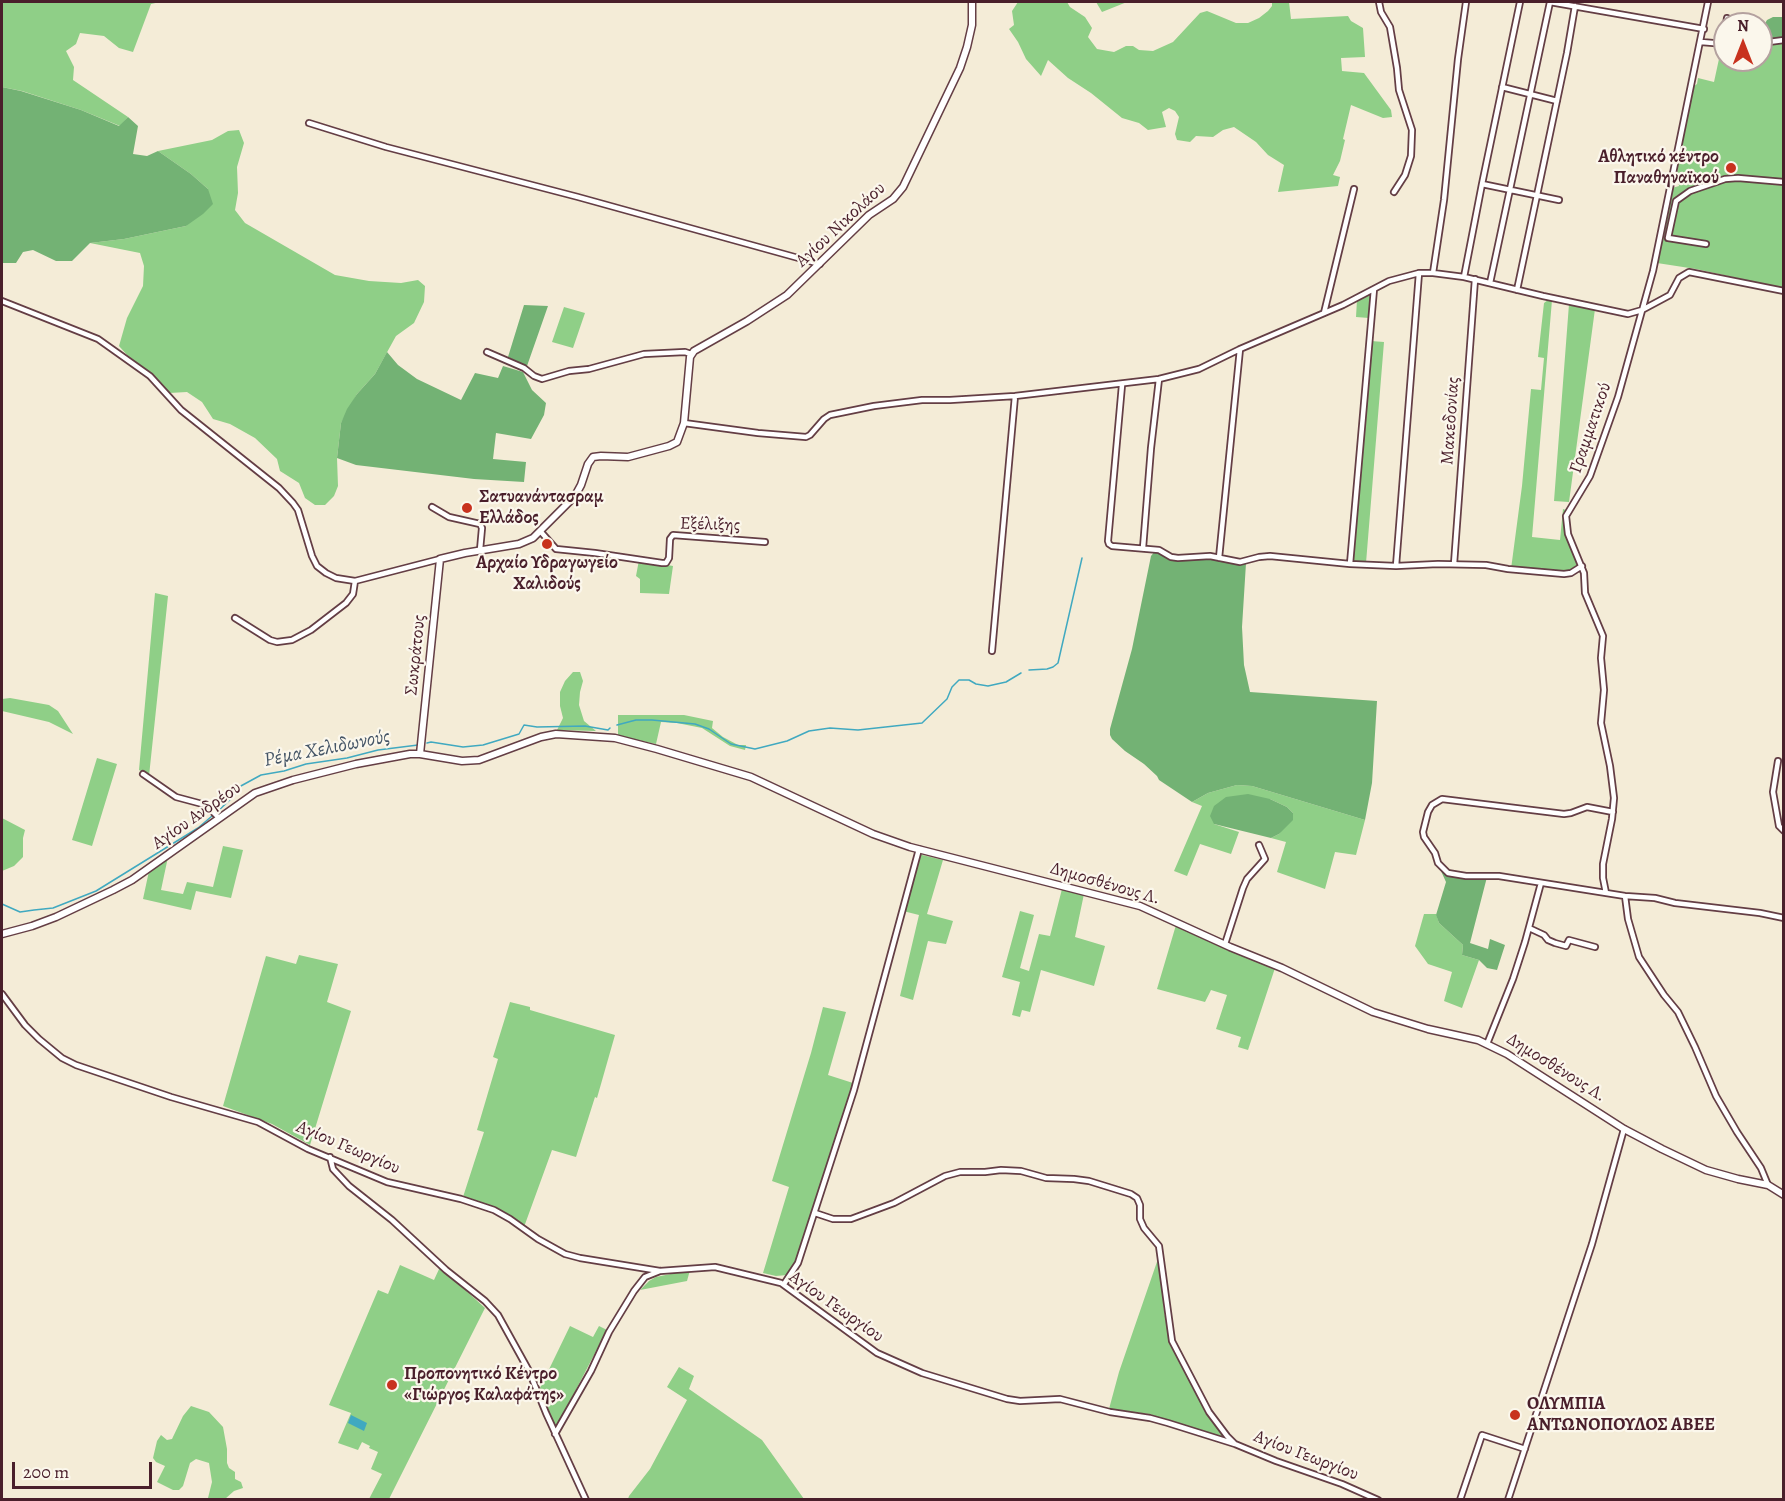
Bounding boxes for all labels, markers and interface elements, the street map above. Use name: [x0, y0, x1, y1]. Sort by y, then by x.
north arrow: [1713, 12, 1773, 72]
text: N: [1737, 15, 1749, 37]
place label: Αθλητικό κέντρο Παναθηναϊκού: [1598, 147, 1719, 190]
marker: Αθλητικό κέντρο Παναθηναϊκού: [1724, 161, 1738, 175]
street label: Αγίου Νικολάου: [792, 178, 890, 272]
street label: Μακεδονίας: [1437, 376, 1465, 466]
street label: Γραμματικού: [1565, 380, 1617, 476]
place label: Σατυανάντασραμ Ελλάδος: [479, 487, 604, 530]
marker: Σατυανάντασραμ Ελλάδος: [460, 501, 474, 515]
street label: Εξέλιξης: [679, 513, 741, 537]
marker: Αρχαίο Υδραγωγείο Χαλιδούς: [540, 537, 554, 551]
place label: Αρχαίο Υδραγωγείο Χαλιδούς: [476, 553, 618, 596]
street label: Σωκράτους: [401, 614, 431, 696]
water label: Ρέμα Χελιδωνούς: [262, 725, 392, 773]
street label: Αγίου Ανδρέου: [148, 777, 246, 855]
street label: Δημοσθένους Λ.: [1048, 858, 1162, 910]
street label: Δημοσθένους Λ.: [1502, 1029, 1610, 1107]
street label: Αγίου Γεωργίου: [293, 1116, 403, 1180]
street label: Αγίου Γεωργίου: [785, 1266, 887, 1348]
place label: Προπονητικό Κέντρο «Γιώργος Καλαφάτης»: [404, 1364, 564, 1406]
marker: Προπονητικό Κέντρο «Γιώργος Καλαφάτης»: [385, 1378, 399, 1392]
place label: ΟΛΥΜΠΙΑ ΑΝΤΩΝΟΠΟΥΛΟΣ ΑΒΕΕ: [1527, 1394, 1715, 1436]
marker: ΟΛΥΜΠΙΑ ΑΝΤΩΝΟΠΟΥΛΟΣ ΑΒΕΕ: [1508, 1408, 1522, 1422]
street label: Αγίου Γεωργίου: [1251, 1426, 1361, 1486]
scale bar: [15, 1450, 154, 1488]
text: 200 m: [23, 1460, 69, 1484]

